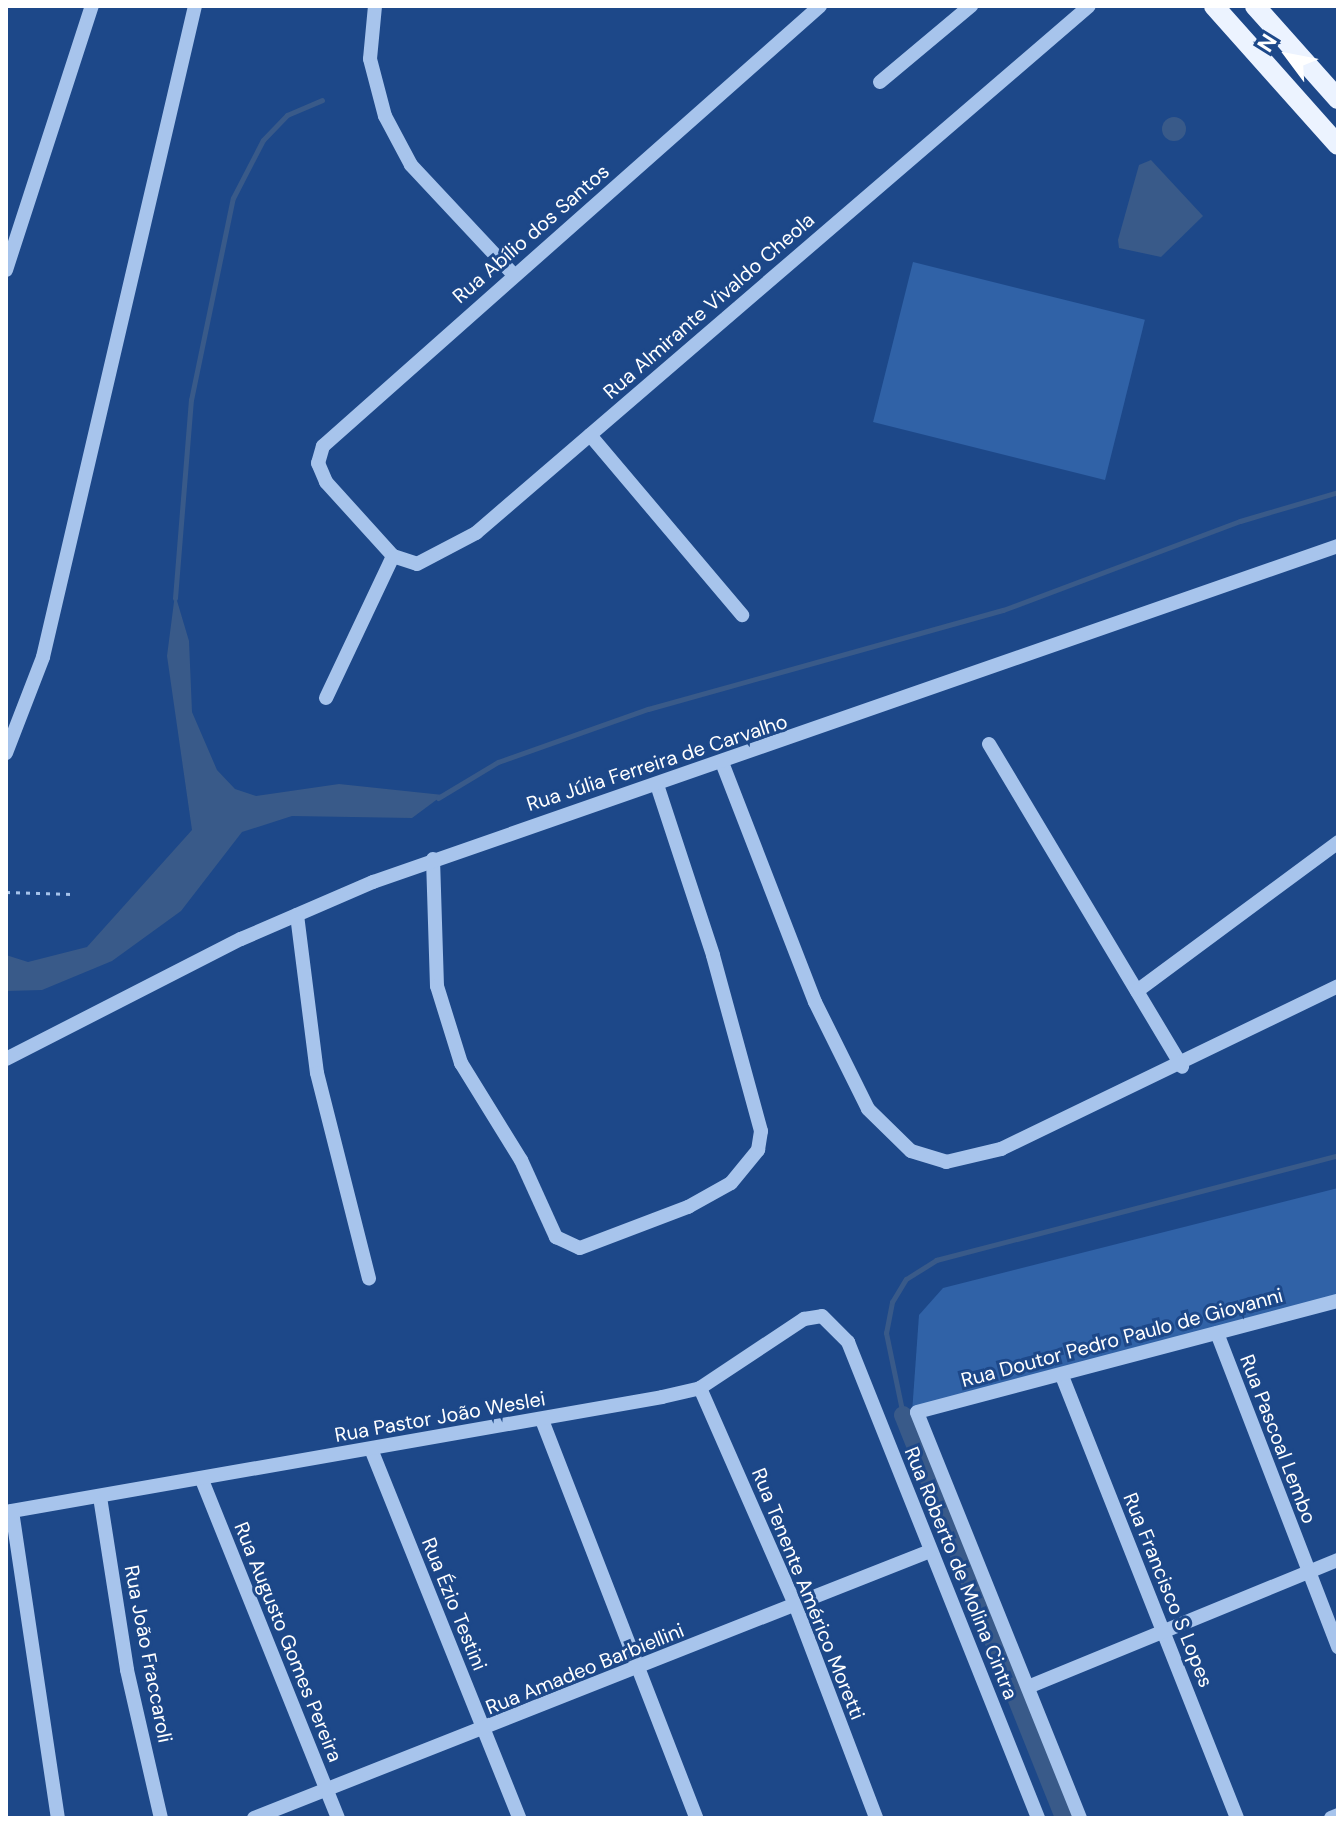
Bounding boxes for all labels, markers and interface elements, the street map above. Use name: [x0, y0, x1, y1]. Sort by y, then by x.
north arrow: [1248, 16, 1328, 96]
text: N: [1251, 29, 1284, 58]
street label: Rua Abílio dos Santos: [448, 160, 614, 308]
street label: Rua Almirante Vivaldo Cheola: [599, 208, 819, 404]
street label: Rua Júlia Ferreira de Carvalho: [524, 709, 790, 817]
street label: Rua Doutor Pedro Paulo de Giovanni: [958, 1283, 1286, 1393]
street label: Rua Pascoal Lembo: [1235, 1351, 1321, 1527]
street label: Rua Pastor João Weslei: [333, 1387, 547, 1447]
street label: Rua Roberto de Molina Cintra: [899, 1443, 1023, 1703]
street label: Rua Tenente Américo Moretti: [746, 1465, 870, 1723]
street label: Rua Francisco S Lopes: [1118, 1489, 1218, 1691]
street label: Rua Augusto Gomes Pereira: [229, 1519, 347, 1765]
street label: Rua Ézio Testini: [416, 1534, 492, 1674]
street label: Rua João Fraccaroli: [119, 1563, 177, 1745]
street label: Rua Amadeo Barbiellini: [482, 1618, 688, 1720]

